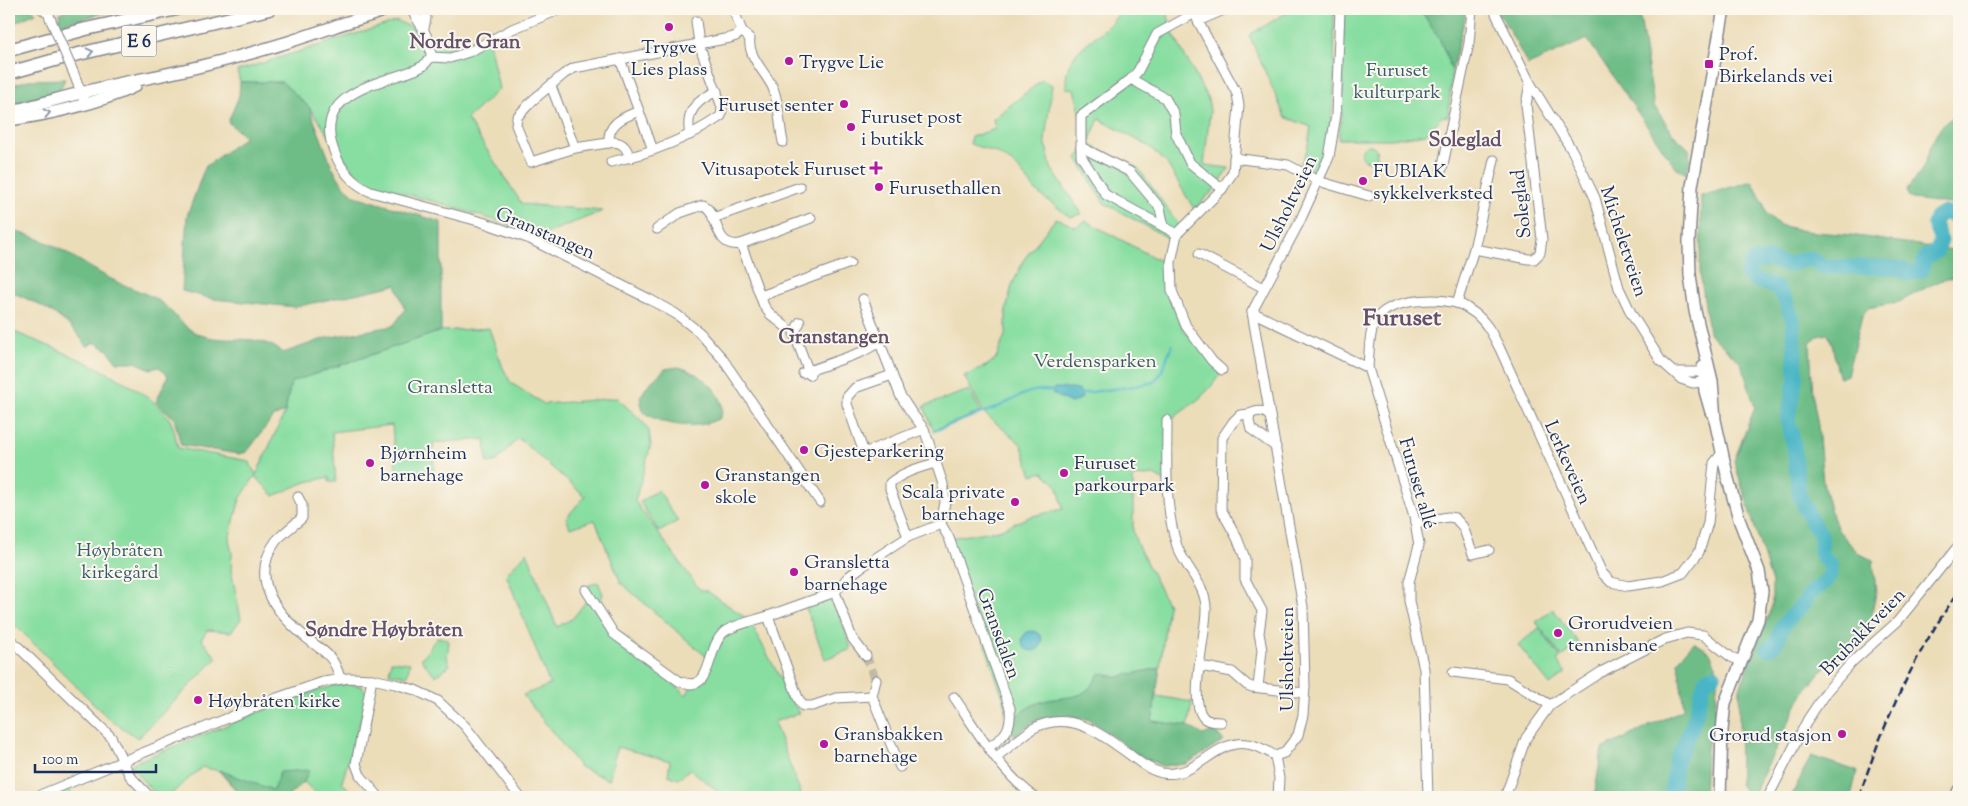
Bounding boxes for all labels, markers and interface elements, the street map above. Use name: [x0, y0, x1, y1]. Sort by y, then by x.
marker: Trygve Lies plass: [663, 21, 675, 33]
road number: E 6: [122, 26, 156, 56]
district label: Nordre Gran: [409, 29, 521, 58]
place label: Trygve Lies plass: [631, 35, 707, 84]
place label: Prof. Birkelands vei: [1719, 42, 1833, 91]
one-way arrow: [85, 47, 94, 58]
place label: Trygve Lie: [799, 50, 884, 77]
marker: Trygve Lie: [783, 55, 795, 67]
park label: Furuset kulturpark: [1353, 58, 1441, 107]
marker: Prof. Birkelands vei: [1703, 58, 1715, 70]
place label: Furuset senter: [718, 93, 834, 120]
marker: Furuset senter: [838, 98, 850, 110]
place label: Furuset post i butikk: [861, 105, 962, 154]
one-way arrow: [43, 108, 52, 119]
marker: Furuset post i butikk: [845, 121, 857, 133]
district label: Soleglad: [1428, 127, 1502, 156]
street label: Ulsholtveien: [1255, 151, 1325, 257]
place label: Vitusapotek Furuset: [701, 157, 866, 184]
place label: FUBIAK sykkelverksted: [1373, 159, 1493, 208]
marker: Vitusapotek Furuset: [870, 162, 882, 174]
street label: Soleglad: [1505, 168, 1540, 240]
marker: FUBIAK sykkelverksted: [1357, 175, 1369, 187]
place label: Furusethallen: [889, 176, 1001, 203]
marker: Furusethallen: [873, 181, 885, 193]
street label: Micheletveien: [1592, 183, 1653, 301]
street label: Granstangen: [491, 201, 599, 267]
district label: Furuset: [1363, 302, 1442, 336]
district label: Granstangen: [778, 324, 890, 353]
park label: Verdensparken: [1033, 349, 1157, 376]
park label: Gransletta: [407, 375, 493, 402]
street label: Lerkeveien: [1536, 417, 1597, 509]
street label: Furuset allé: [1391, 435, 1443, 533]
place label: Gjesteparkering: [814, 439, 944, 466]
place label: Bjørnheim barnehage: [380, 441, 467, 490]
marker: Gjesteparkering: [798, 444, 810, 456]
place label: Furuset parkourpark: [1074, 451, 1176, 500]
marker: Bjørnheim barnehage: [364, 457, 376, 469]
place label: Granstangen skole: [715, 463, 821, 512]
marker: Furuset parkourpark: [1058, 467, 1070, 479]
marker: Granstangen skole: [699, 479, 711, 491]
place label: Scala private barnehage: [901, 480, 1005, 529]
marker: Scala private barnehage: [1009, 496, 1021, 508]
park label: Høybråten kirkegård: [77, 538, 163, 587]
place label: Gransletta barnehage: [804, 550, 890, 599]
marker: Gransletta barnehage: [788, 566, 800, 578]
street label: Brubakkveien: [1815, 583, 1913, 683]
street label: Gransdalen: [969, 585, 1027, 683]
street label: Ulsholtveien: [1275, 607, 1302, 711]
place label: Grorudveien tennisbane: [1568, 611, 1673, 660]
district label: Søndre Høybråten: [305, 617, 463, 646]
marker: Grorudveien tennisbane: [1552, 627, 1564, 639]
place label: Høybråten kirke: [208, 689, 341, 716]
marker: Høybråten kirke: [192, 694, 204, 706]
place label: Gransbakken barnehage: [834, 722, 944, 771]
place label: Grorud stasjon: [1709, 723, 1832, 750]
marker: Grorud stasjon: [1836, 728, 1848, 740]
marker: Gransbakken barnehage: [818, 738, 830, 750]
scale bar: [35, 741, 156, 773]
text: 100 m: [42, 750, 79, 771]

